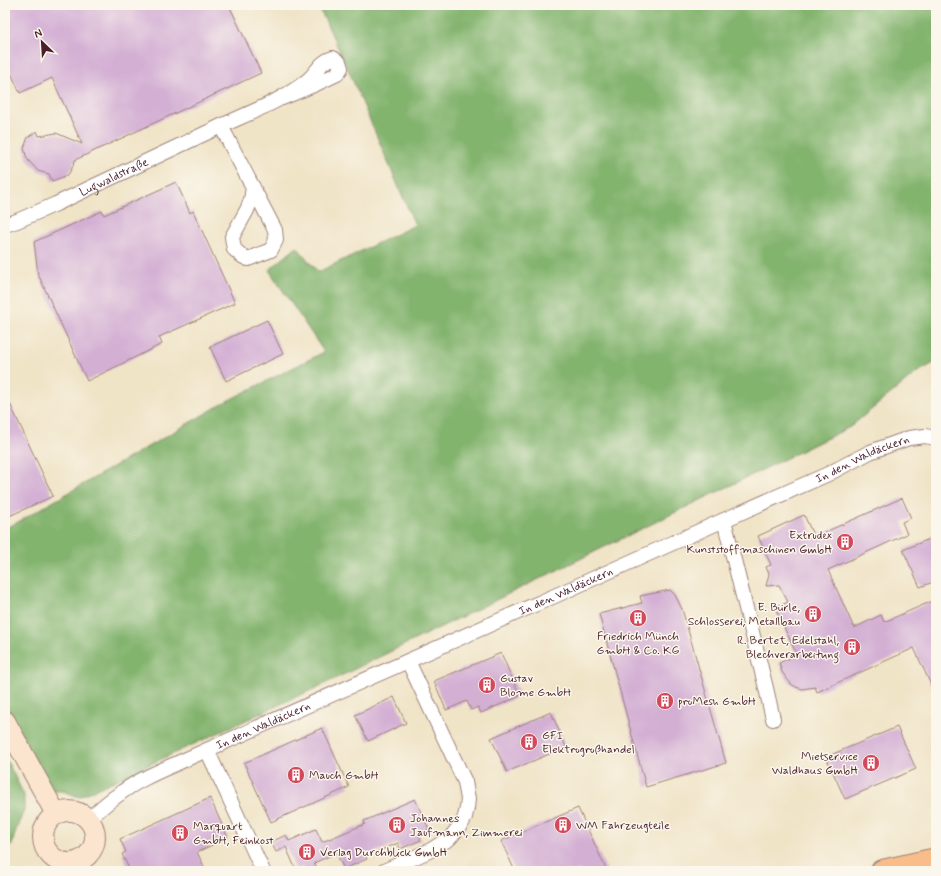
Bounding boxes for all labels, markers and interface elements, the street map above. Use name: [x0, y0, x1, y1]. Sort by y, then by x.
north arrow: [22, 22, 62, 62]
text: N: [32, 26, 44, 42]
street label: Lugwaldstraße: [77, 154, 151, 201]
street label: In den Waldäckern: [813, 432, 912, 487]
place label: Extrudex Kunststoffmaschinen GmbH: [687, 528, 832, 558]
building icon: Extrudex Kunststoffmaschinen GmbH: [835, 532, 855, 552]
street label: In den Waldäckern: [517, 564, 616, 620]
place label: E. Bürle, Schlosserei, Metallbau: [688, 600, 801, 630]
building icon: E. Bürle, Schlosserei, Metallbau: [803, 604, 823, 624]
building icon: Friedrich Münch GmbH & Co. KG: [628, 608, 648, 628]
place label: Friedrich Münch GmbH & Co. KG: [597, 629, 679, 659]
place label: R. Bertet, Edelstahl, Blechverarbeitung: [737, 633, 839, 664]
building icon: R. Bertet, Edelstahl, Blechverarbeitung: [842, 637, 862, 657]
place label: Gustav Blome GmbH: [500, 671, 571, 701]
building icon: Gustav Blome GmbH: [477, 675, 497, 695]
building icon: proMesh GmbH: [655, 691, 675, 711]
place label: proMesh GmbH: [678, 694, 756, 710]
street label: In den Waldäckern: [214, 698, 313, 754]
place label: GFI Elektrogroßhandel: [542, 728, 635, 758]
building icon: GFI Elektrogroßhandel: [519, 732, 539, 752]
place label: Mietservice Waldhaus GmbH: [772, 749, 858, 779]
building icon: Mietservice Waldhaus GmbH: [861, 753, 881, 773]
building icon: Mauch GmbH: [286, 765, 306, 785]
place label: Mauch GmbH: [309, 768, 379, 784]
place label: Johannes Jaufmann, Zimmerei: [410, 811, 523, 841]
building icon: Johannes Jaufmann, Zimmerei: [387, 815, 407, 835]
building icon: WM Fahrzeugteile: [553, 815, 573, 835]
place label: WM Fahrzeugteile: [576, 818, 670, 834]
place label: Marquart GmbH, Feinkost: [193, 819, 274, 849]
building icon: Marquart GmbH, Feinkost: [170, 823, 190, 843]
building icon: Verlag Durchblick GmbH: [297, 842, 317, 862]
place label: Verlag Durchblick GmbH: [320, 845, 447, 861]

